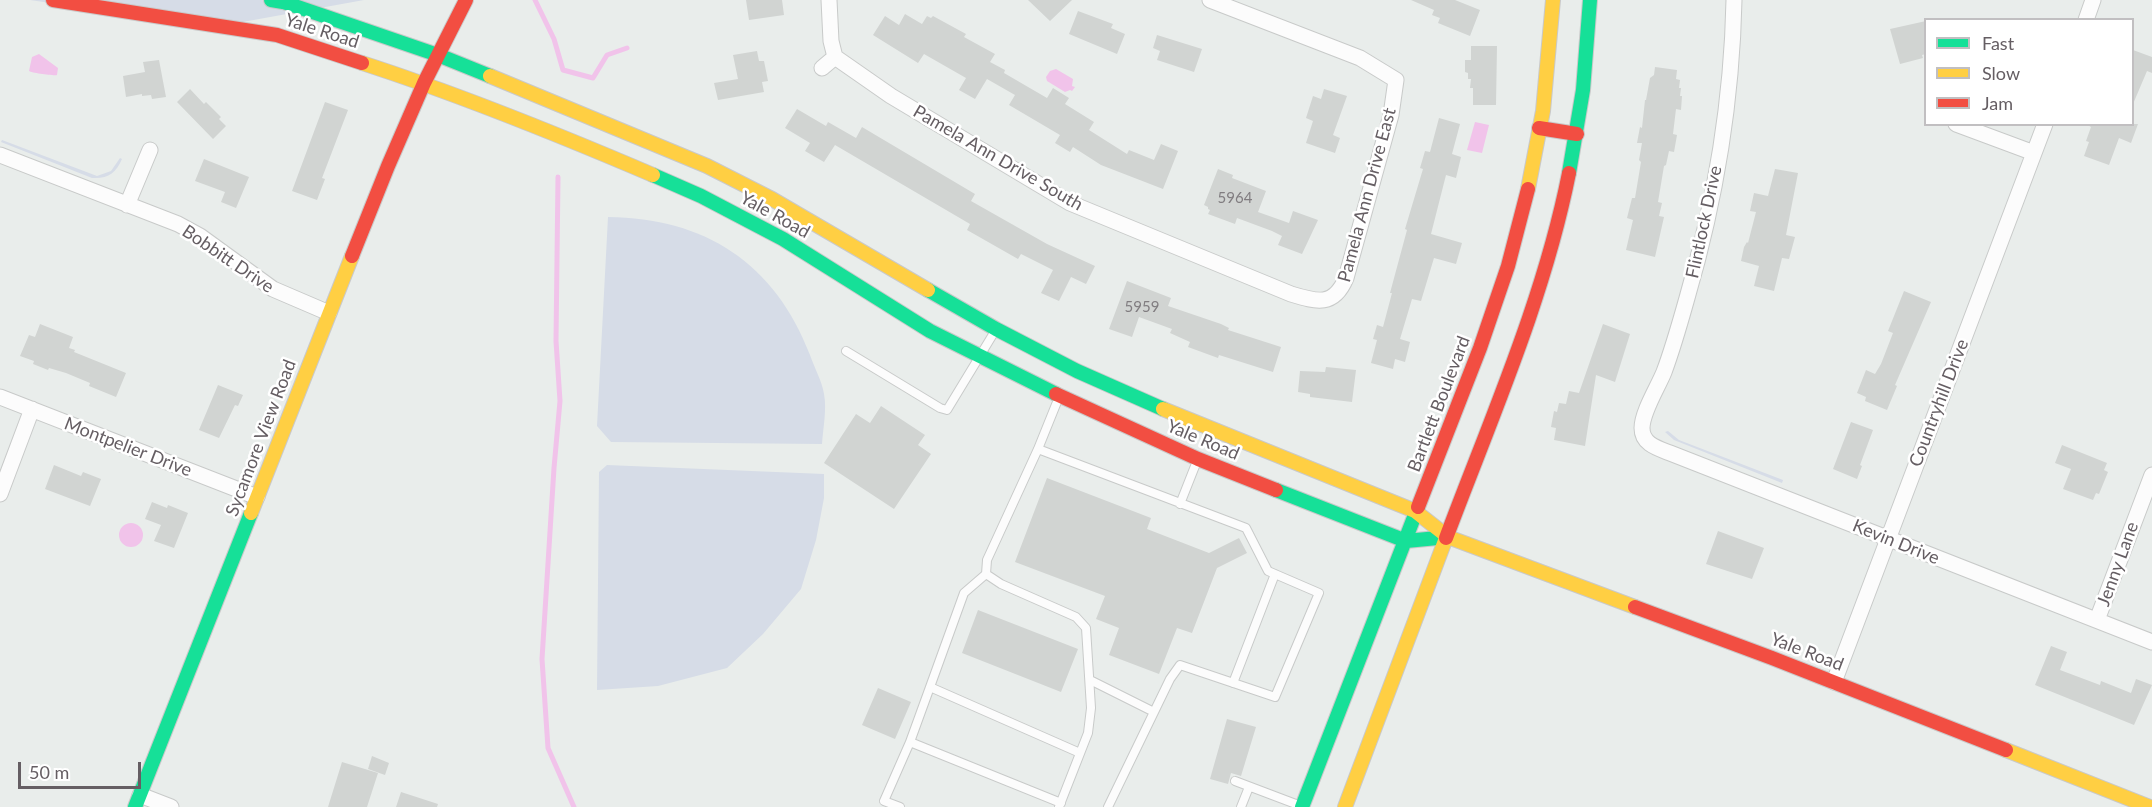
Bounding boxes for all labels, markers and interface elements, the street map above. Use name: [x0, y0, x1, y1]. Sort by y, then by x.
street label: Yale Road: [282, 9, 362, 53]
legend: [1924, 18, 2134, 126]
text: Fast: [1982, 32, 2014, 54]
text: Slow: [1982, 62, 2020, 84]
text: Jam: [1982, 92, 2013, 114]
street label: Pamela Ann Drive South: [909, 101, 1087, 215]
street label: Pamela Ann Drive East: [1333, 106, 1401, 284]
street label: Flintlock Drive: [1682, 164, 1726, 280]
street label: Yale Road: [736, 187, 814, 243]
house number: 5964: [1218, 189, 1252, 207]
street label: Bobbitt Drive: [178, 220, 278, 298]
house number: 5959: [1125, 298, 1159, 316]
street label: Bartlett Boulevard: [1403, 333, 1475, 475]
street label: Countryhill Drive: [1905, 336, 1973, 470]
street label: Sycamore View Road: [221, 357, 301, 519]
street label: Montpelier Drive: [61, 413, 195, 481]
street label: Yale Road: [1164, 415, 1242, 465]
street label: Kevin Drive: [1849, 515, 1943, 569]
street label: Jenny Lane: [2093, 519, 2143, 609]
street label: Yale Road: [1767, 628, 1847, 676]
scale bar: [21, 750, 144, 788]
text: 50 m: [29, 761, 69, 783]

